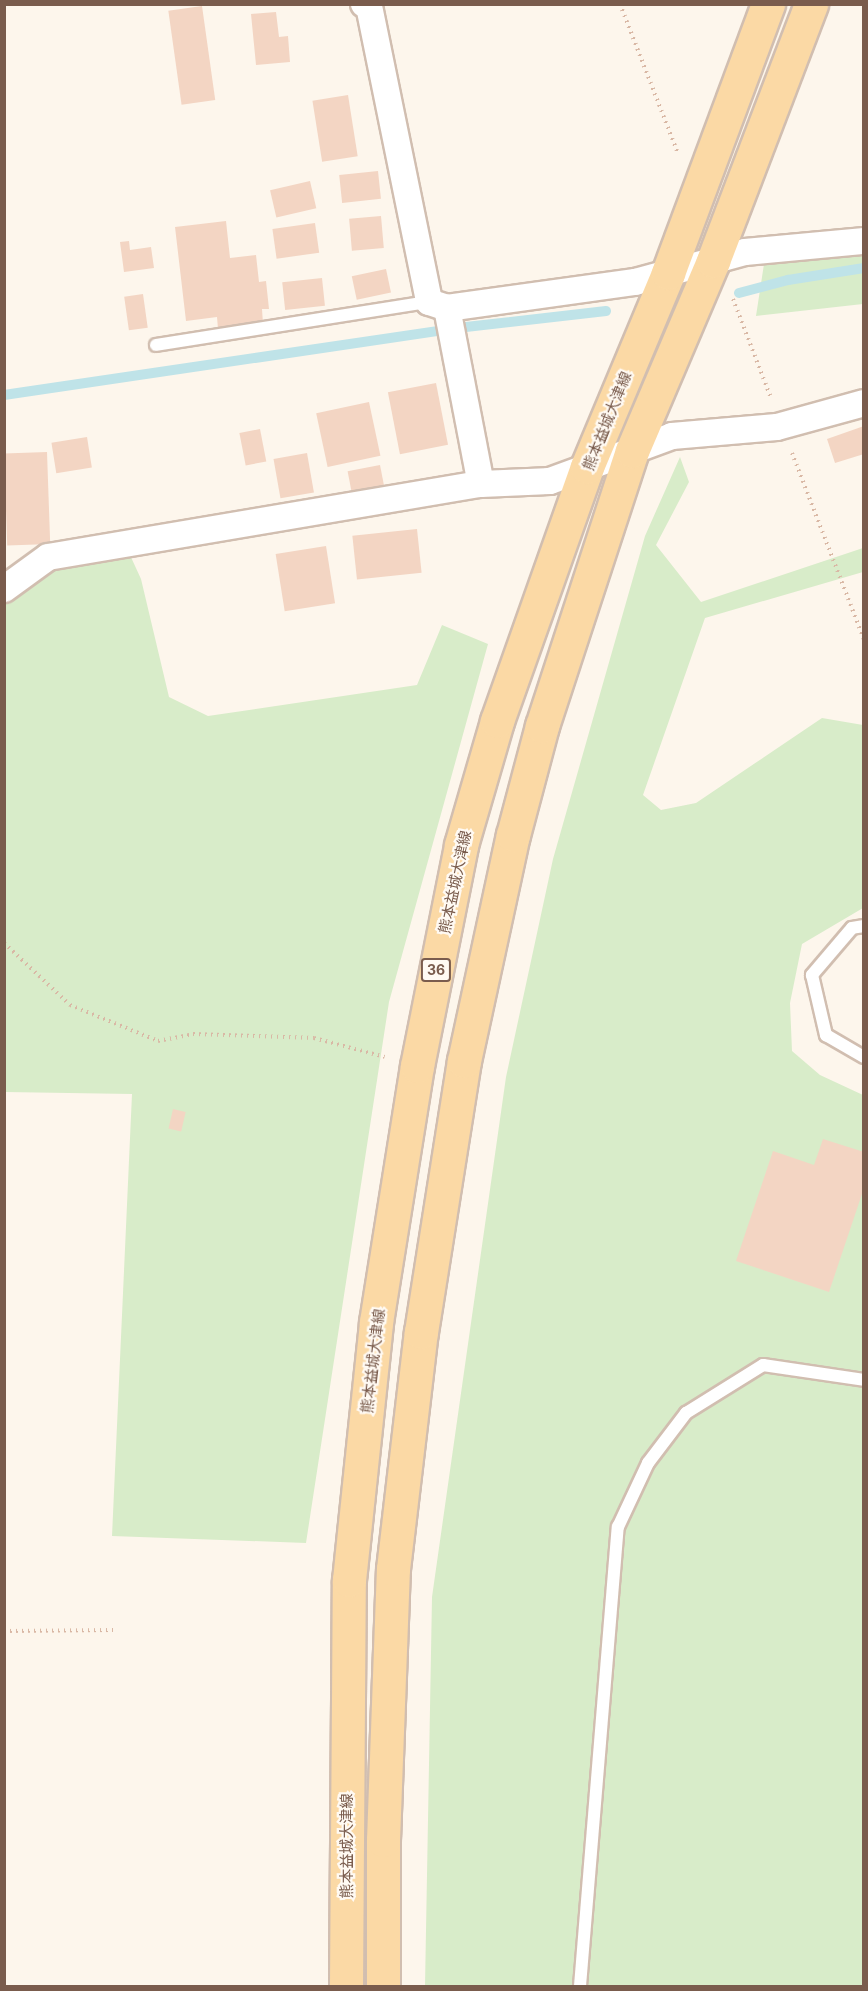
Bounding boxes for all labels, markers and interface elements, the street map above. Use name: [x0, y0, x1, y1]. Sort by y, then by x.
street label: 熊本益城大津線: [579, 369, 635, 473]
street label: 熊本益城大津線: [435, 829, 475, 935]
road number: 36: [420, 959, 452, 981]
street label: 熊本益城大津線: [358, 1308, 388, 1414]
street label: 熊本益城大津線: [338, 1794, 356, 1898]

